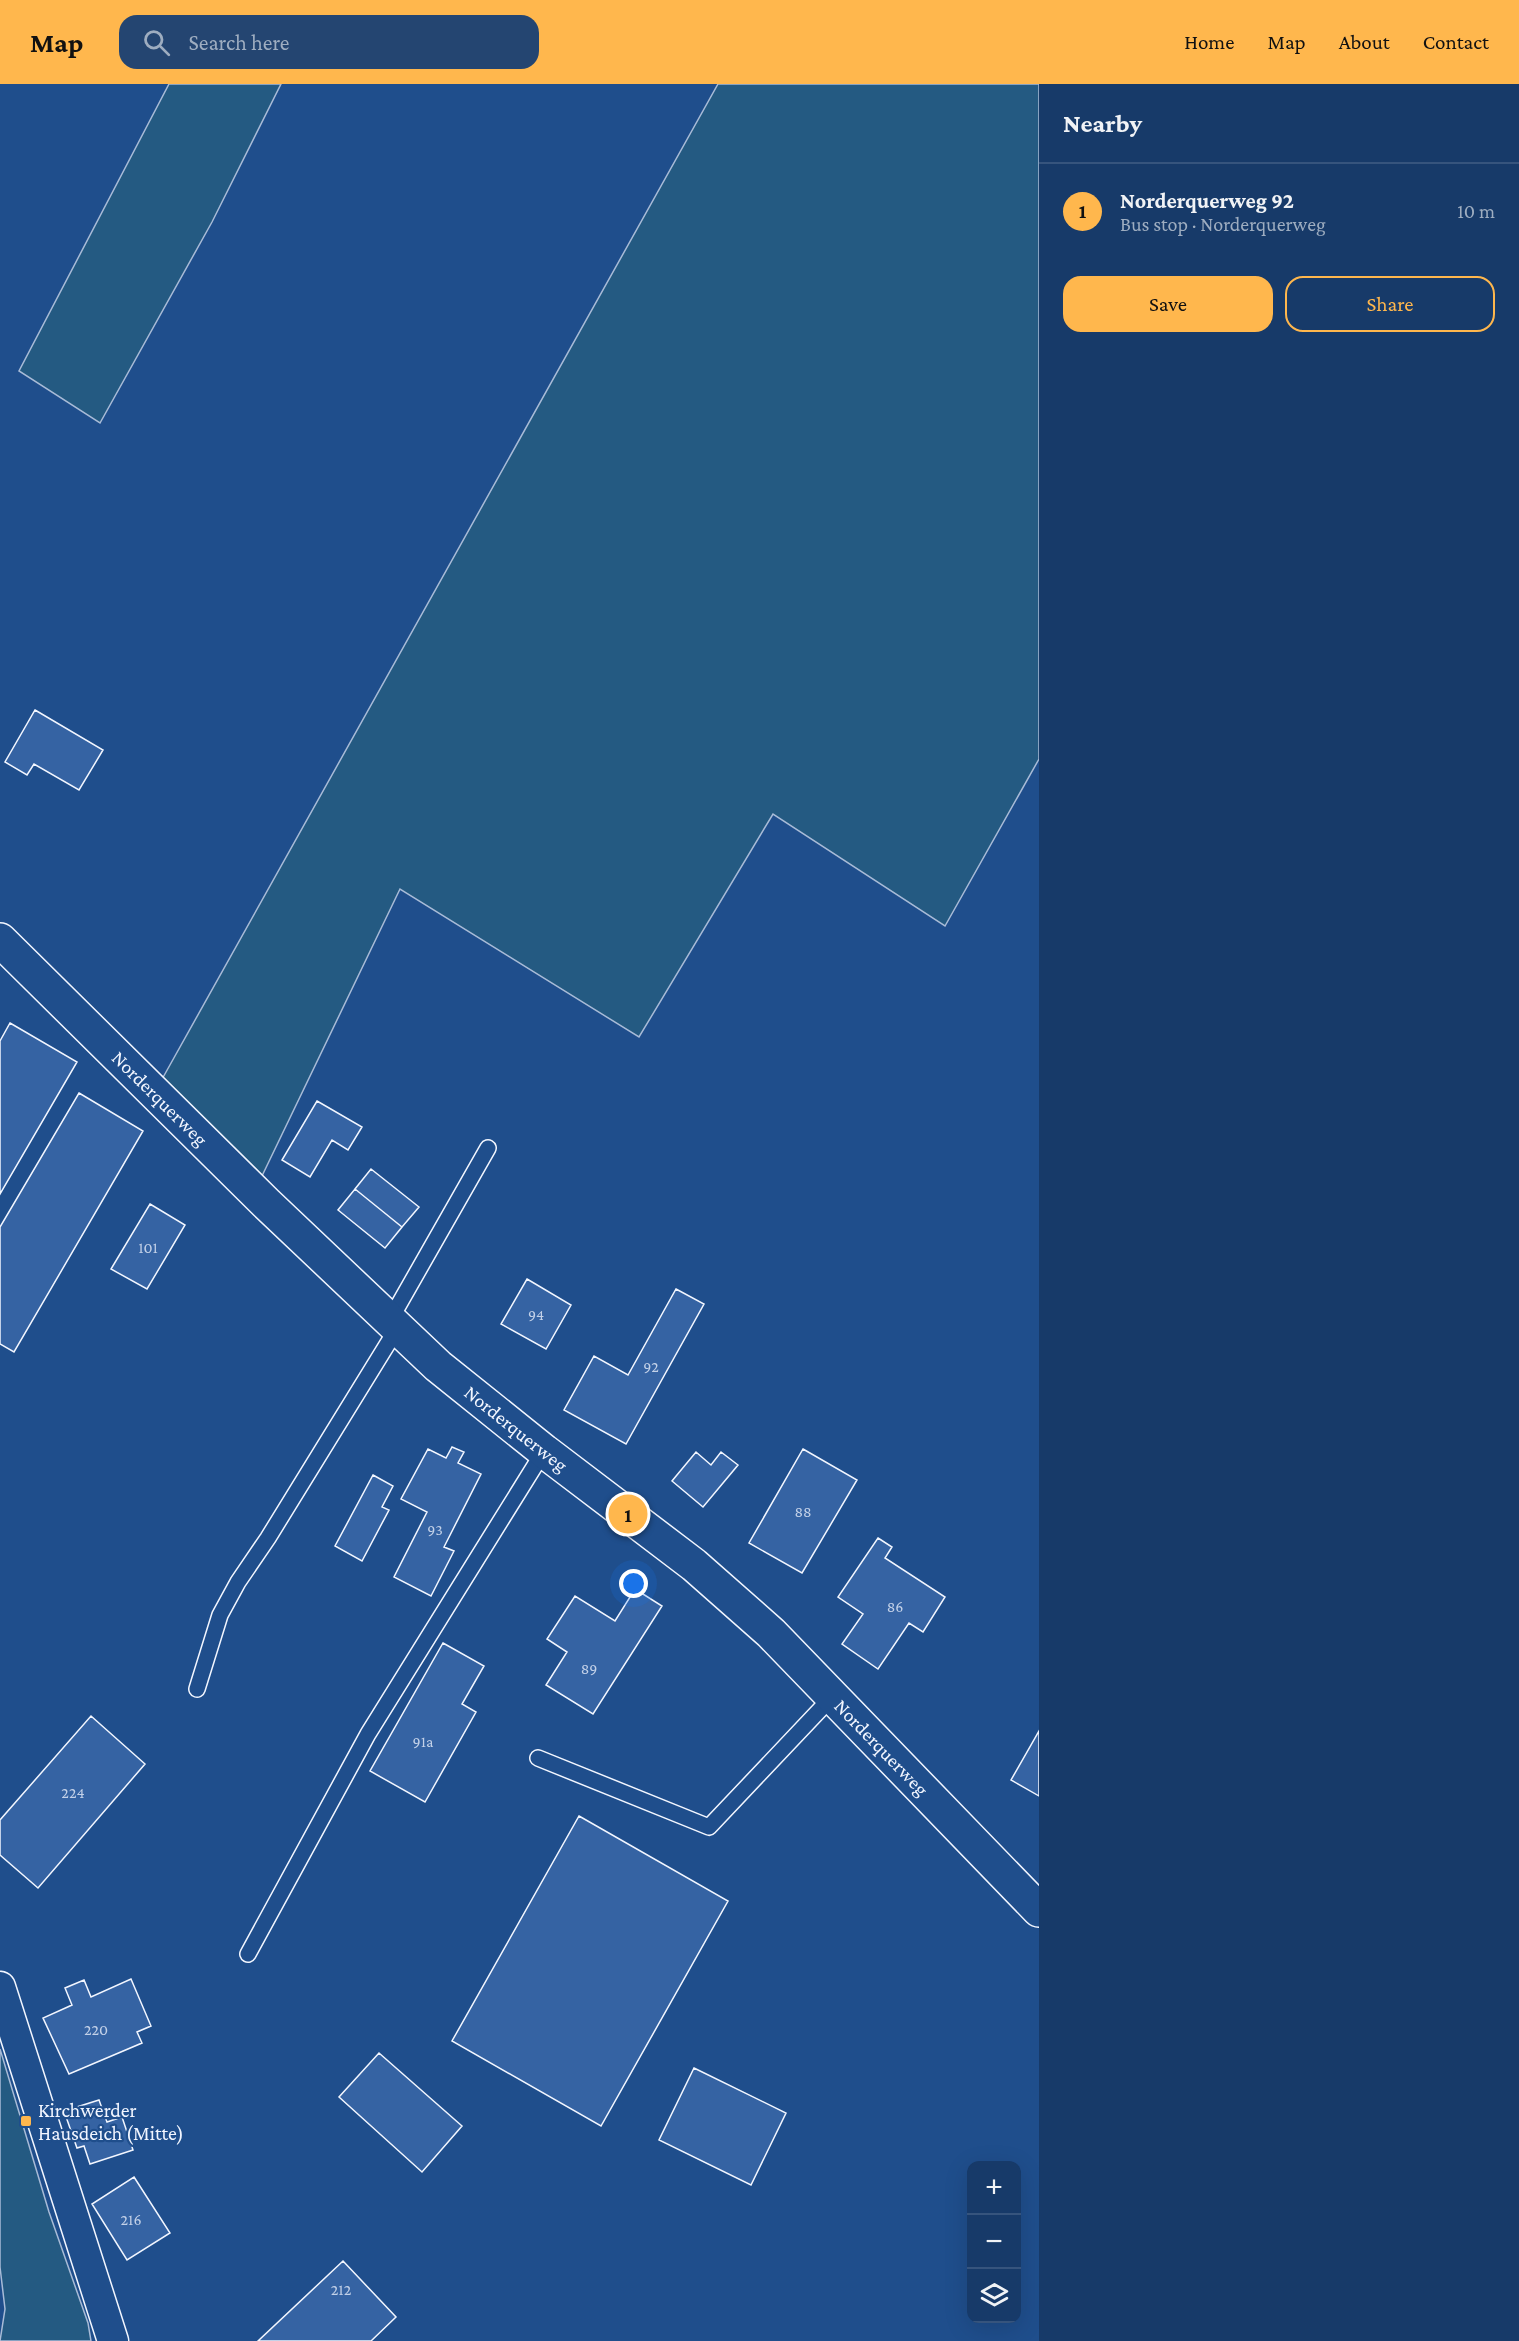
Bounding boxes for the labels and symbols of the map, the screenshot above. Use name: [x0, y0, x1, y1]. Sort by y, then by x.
street label: Norderquerweg: [108, 1046, 213, 1151]
house number: 101: [138, 1239, 158, 1256]
house number: 94: [528, 1306, 544, 1323]
house number: 92: [643, 1358, 659, 1375]
street label: Norderquerweg: [460, 1381, 572, 1477]
pin: 1: [608, 1492, 648, 1536]
house number: 88: [794, 1503, 812, 1520]
house number: 93: [427, 1521, 443, 1538]
your location: [619, 1569, 648, 1598]
house number: 86: [887, 1598, 903, 1615]
house number: 89: [581, 1660, 597, 1677]
street label: Norderquerweg: [830, 1695, 933, 1801]
house number: 91a: [413, 1733, 434, 1750]
house number: 224: [61, 1784, 85, 1801]
house number: 220: [84, 2021, 108, 2038]
place label: Kirchwerder Hausdeich (Mitte): [38, 2099, 184, 2145]
marker: Kirchwerder Hausdeich (Mitte): [19, 2114, 33, 2128]
house number: 216: [120, 2211, 142, 2228]
house number: 212: [331, 2281, 352, 2298]

